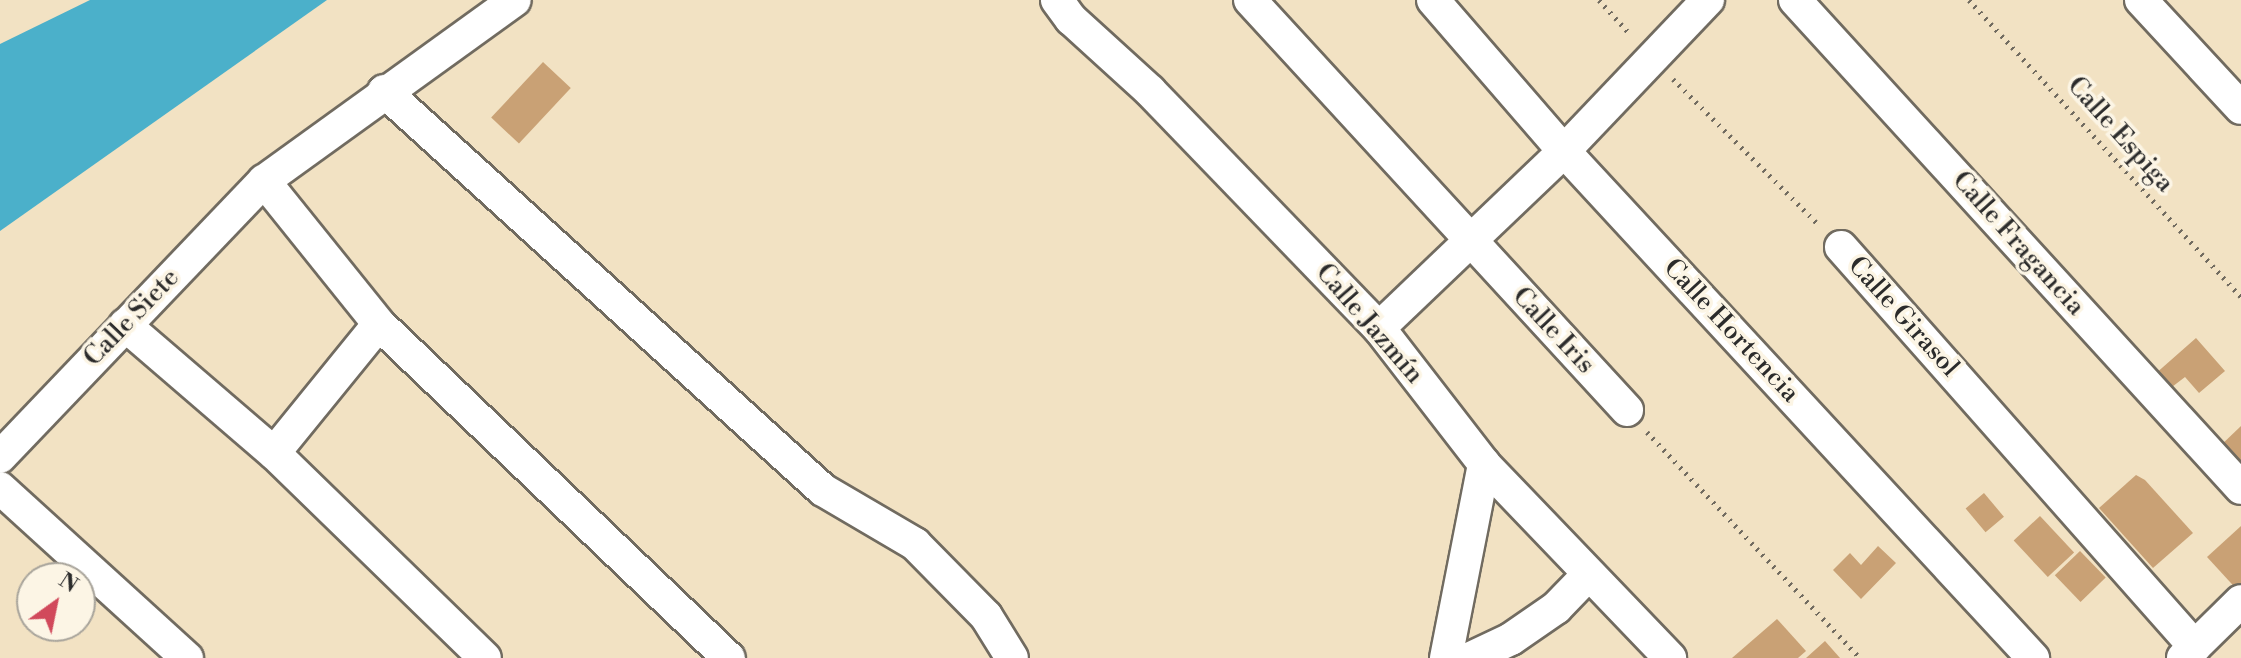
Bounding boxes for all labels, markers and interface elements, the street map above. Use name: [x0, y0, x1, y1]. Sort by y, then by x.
street label: Calle Espiga: [2060, 71, 2180, 199]
street label: Calle Fragancia: [1945, 166, 2091, 322]
street label: Calle Girasol: [1841, 251, 1965, 383]
street label: Calle Hortencia: [1657, 253, 1805, 409]
street label: Calle Jazmín: [1309, 258, 1429, 390]
street label: Calle Siete: [78, 263, 186, 373]
street label: Calle Iris: [1505, 281, 1601, 381]
north arrow: [16, 562, 96, 642]
text: N: [54, 567, 83, 599]

